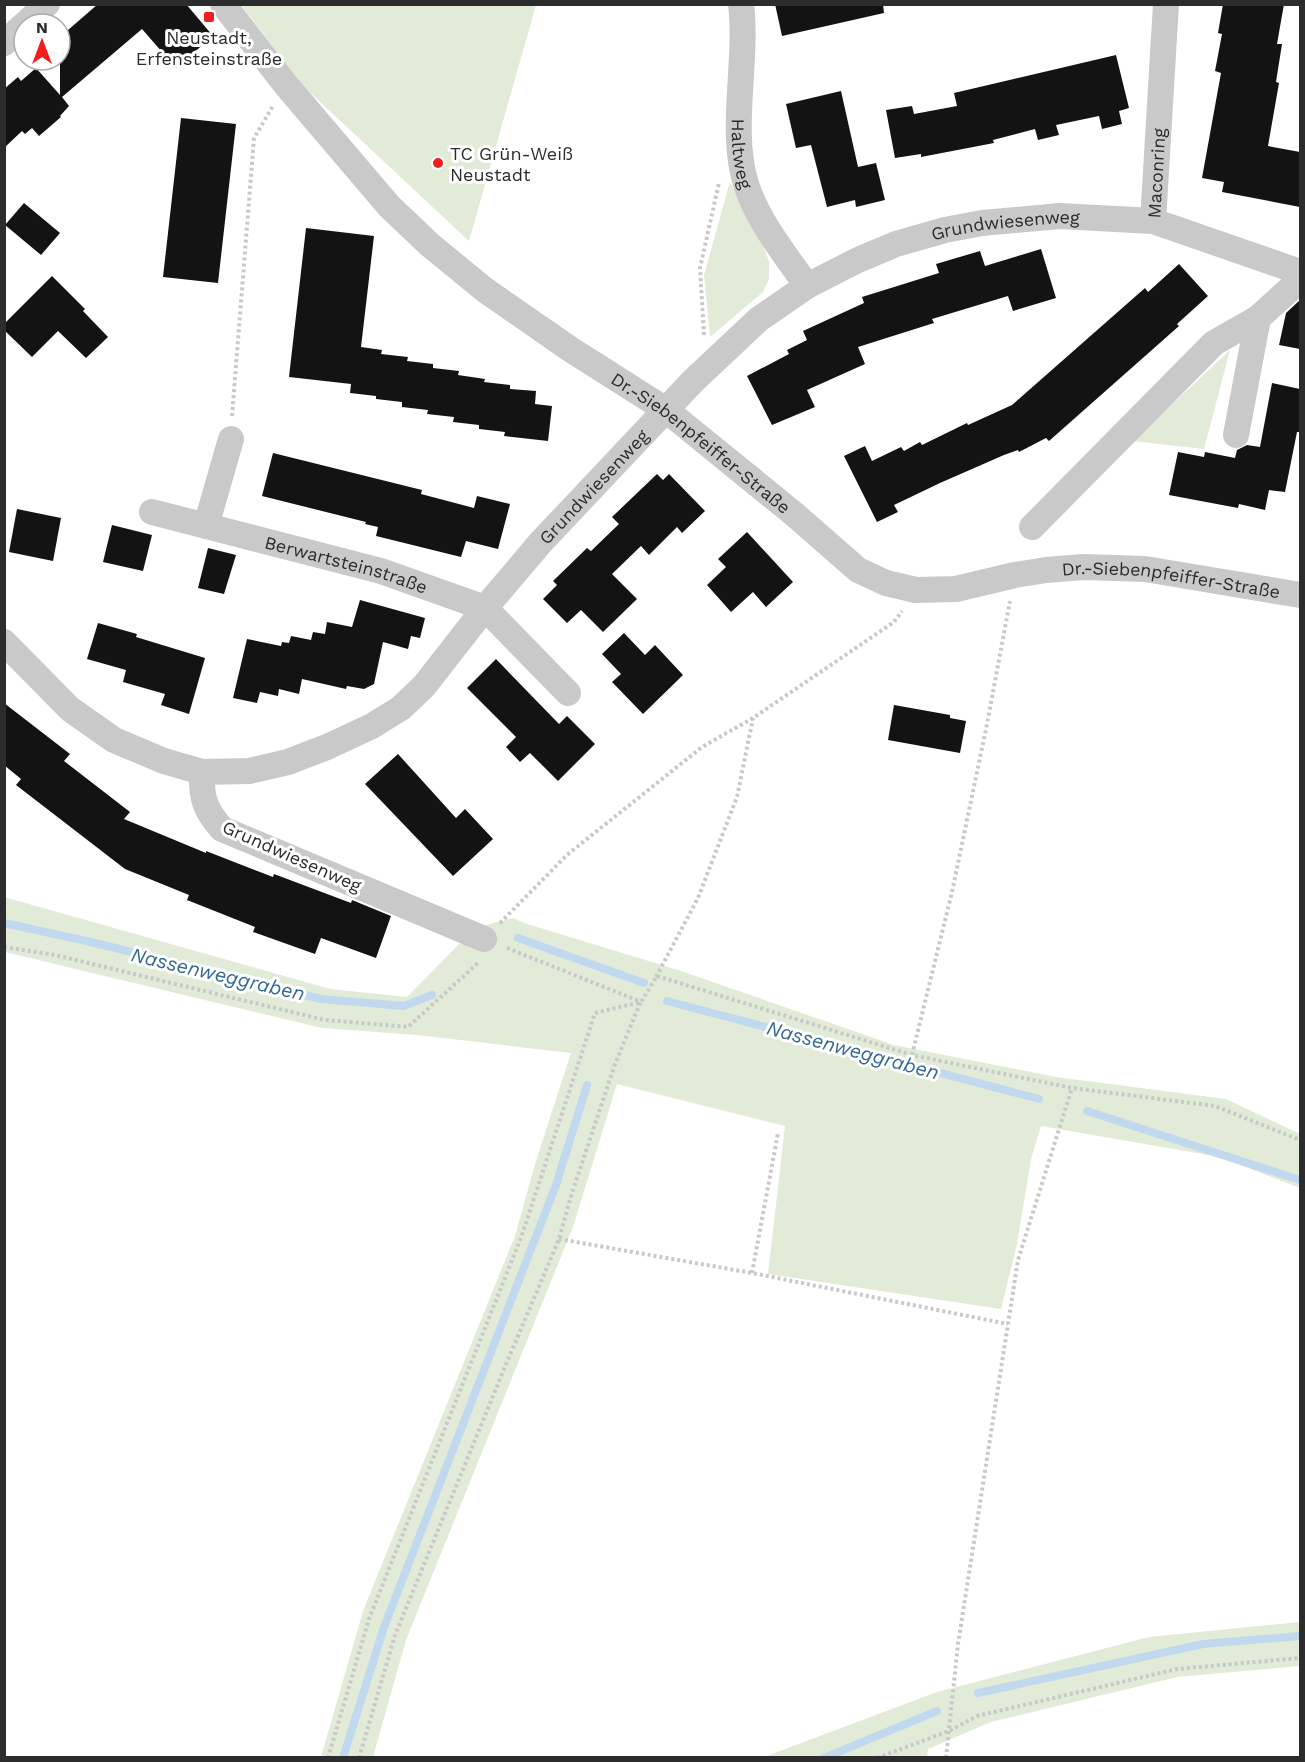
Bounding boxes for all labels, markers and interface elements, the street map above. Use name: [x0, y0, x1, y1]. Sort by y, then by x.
marker: Neustadt, Erfensteinstraße: [202, 10, 216, 24]
north arrow: [12, 12, 72, 72]
text: N: [36, 18, 48, 37]
place label: Neustadt, Erfensteinstraße: [136, 27, 282, 69]
street label: Haltweg: [728, 118, 758, 192]
street label: Maconring: [1143, 127, 1169, 219]
place label: TC Grün-Weiß Neustadt: [450, 143, 573, 185]
marker: TC Grün-Weiß Neustadt: [431, 156, 445, 170]
street label: Grundwiesenweg: [928, 205, 1081, 244]
street label: Dr.-Siebenpfeiffer-Straße: [608, 368, 795, 518]
street label: Grundwiesenweg: [534, 425, 653, 548]
street label: Berwartsteinstraße: [263, 531, 430, 597]
street label: Dr.-Siebenpfeiffer-Straße: [1061, 556, 1282, 602]
street label: Grundwiesenweg: [219, 816, 365, 896]
water label: Nassenweggraben: [129, 942, 307, 1006]
water label: Nassenweggraben: [764, 1015, 942, 1085]

